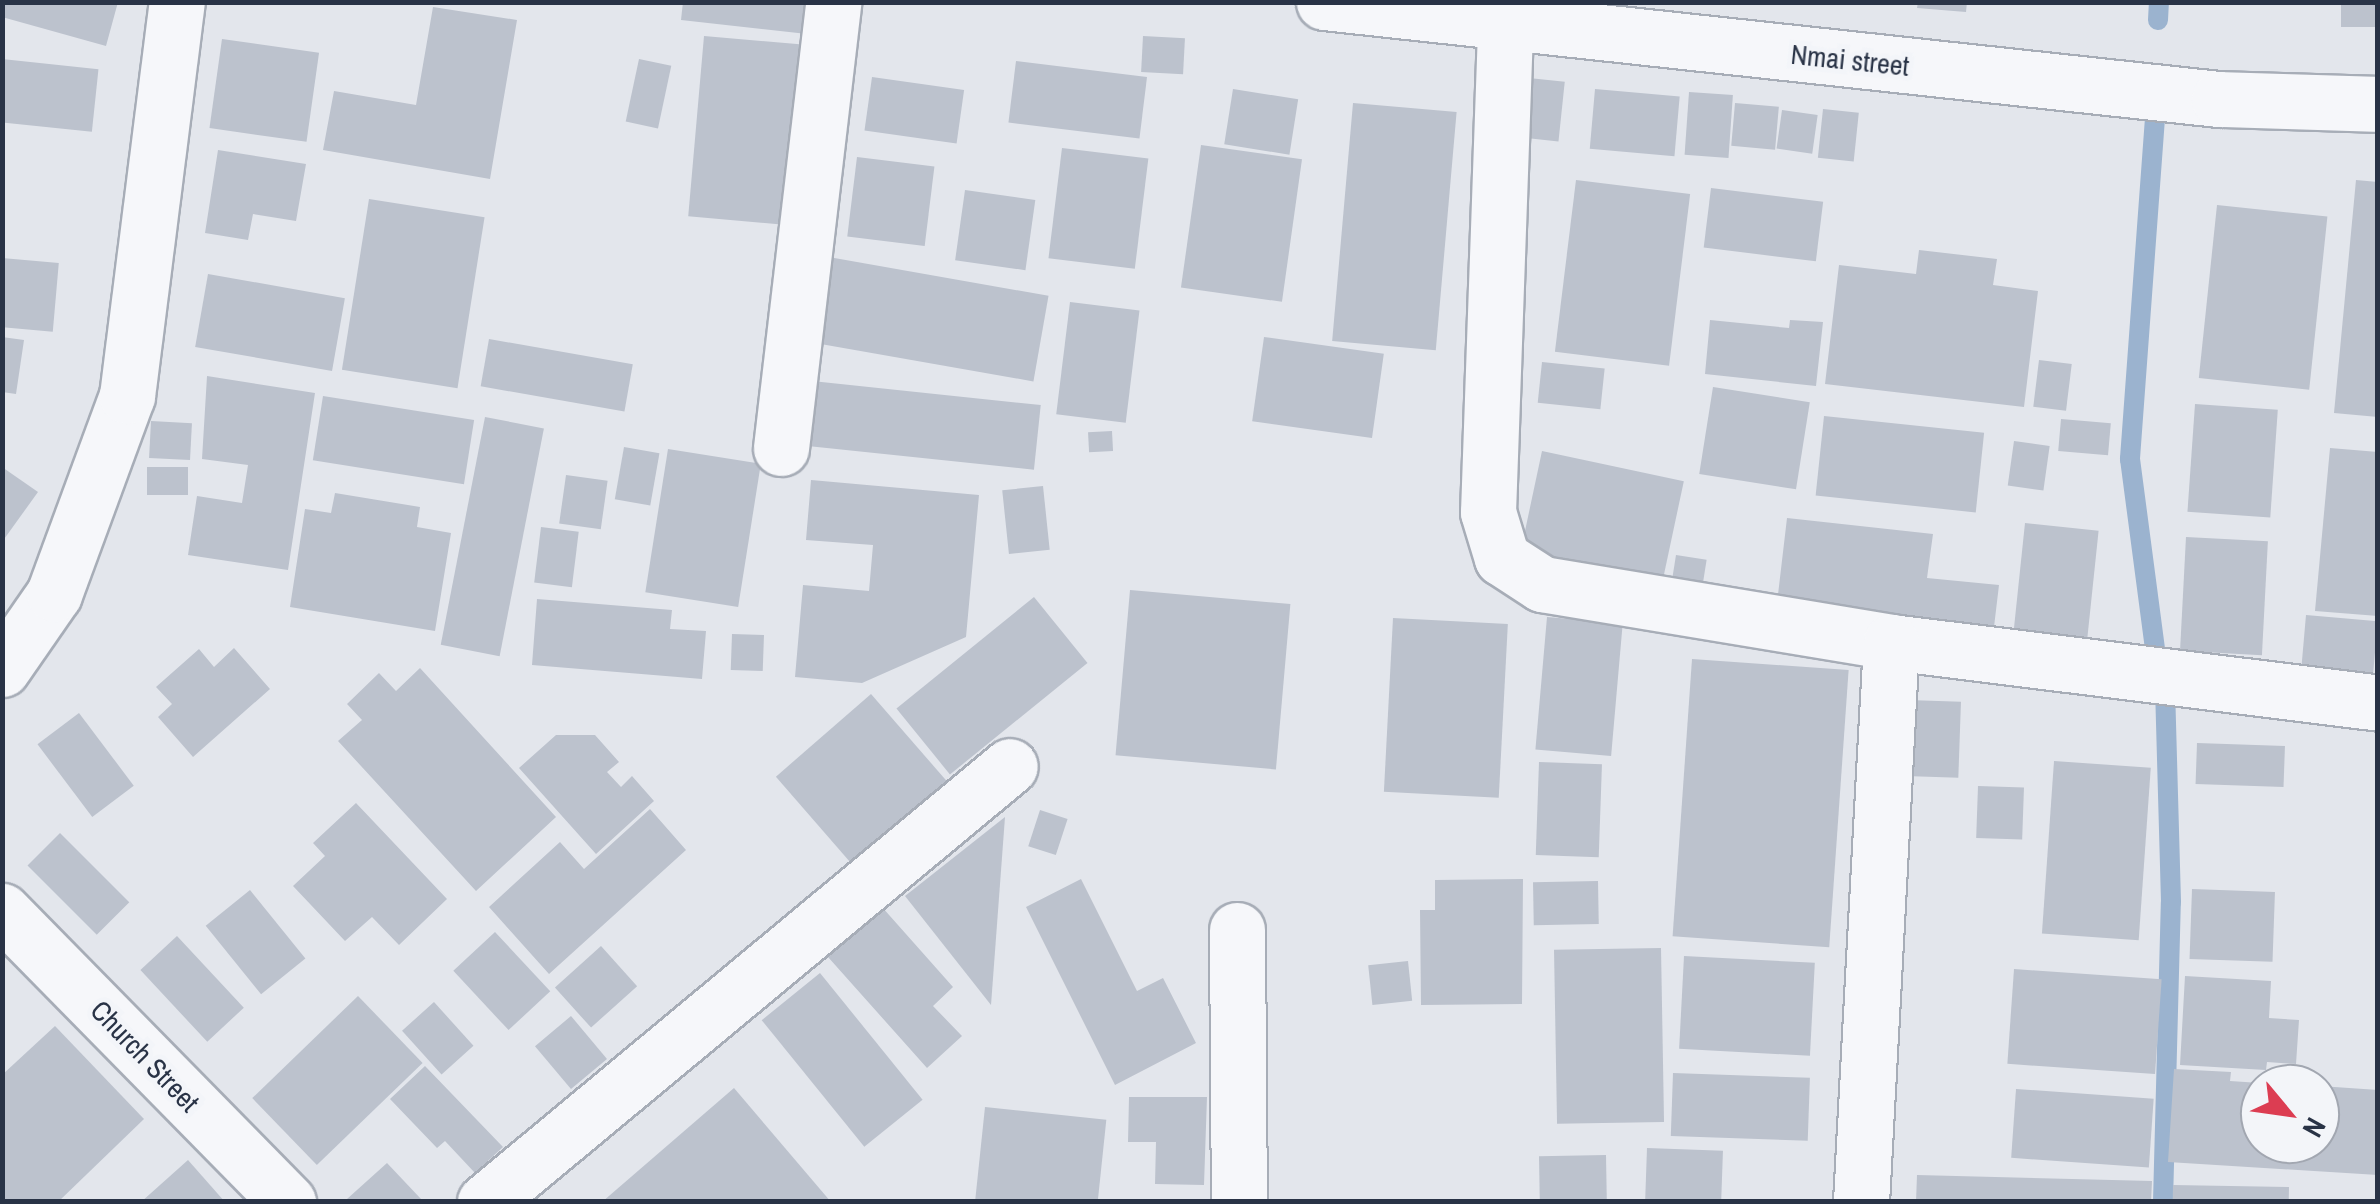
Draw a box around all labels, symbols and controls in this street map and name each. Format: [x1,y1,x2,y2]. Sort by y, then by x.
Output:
street label: Nmai street [1789,37,1911,83]
street label: Church Street [84,993,206,1119]
north arrow [2240,1064,2340,1164]
text: N [2294,1111,2335,1144]

